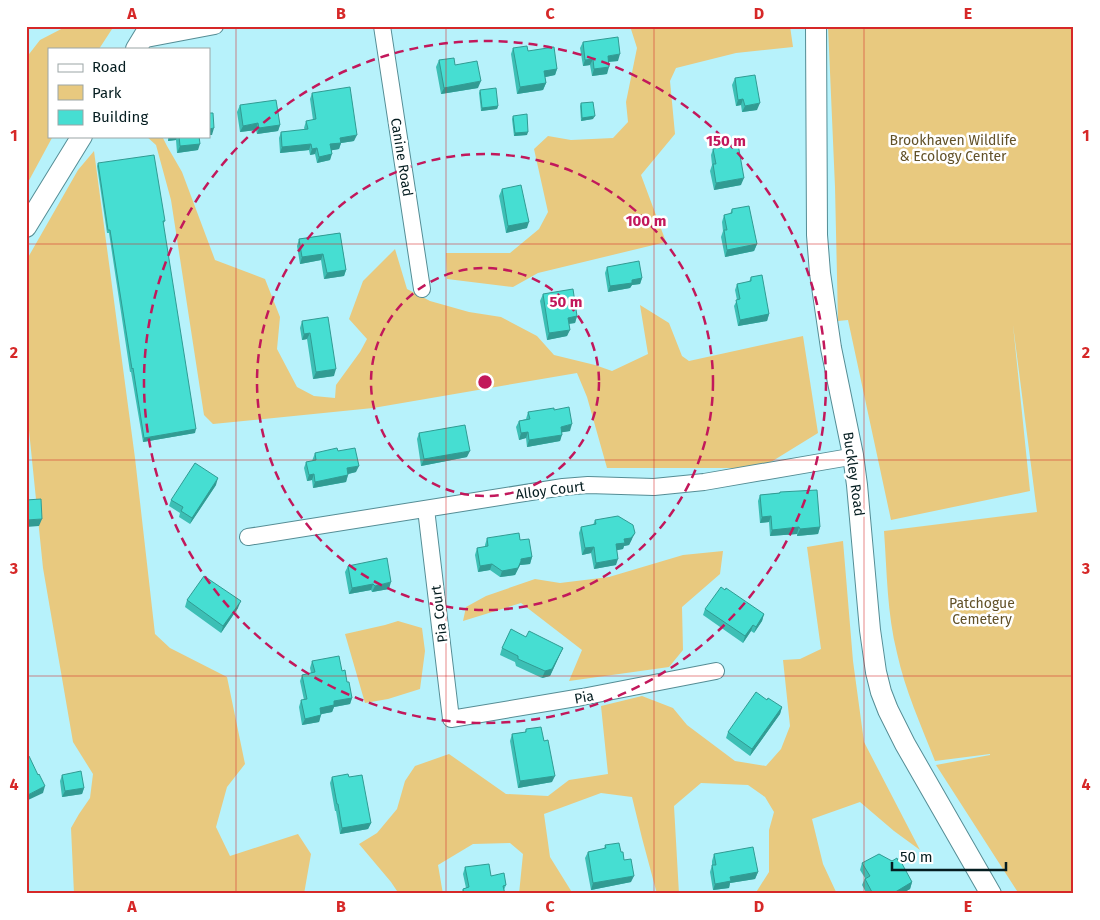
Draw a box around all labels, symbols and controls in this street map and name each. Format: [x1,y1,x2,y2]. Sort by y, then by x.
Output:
text: A [126,4,137,23]
text: B [336,4,346,23]
text: C [545,4,555,23]
text: D [754,4,764,23]
text: E [964,4,972,23]
legend [48,48,210,138]
text: Road [92,58,127,76]
text: Park [92,84,122,102]
text: Building [92,108,148,126]
street label: Canine Road [387,117,416,198]
text: 1 [10,126,18,145]
text: 1 [1082,126,1090,145]
text: 150 m [706,132,746,150]
park label: Brookhaven Wildlife & Ecology Center [889,132,1017,165]
text: 100 m [626,212,666,230]
text: 50 m [549,293,583,311]
text: 2 [10,343,18,362]
text: 2 [1082,343,1090,362]
centre of rings [476,373,494,391]
street label: Buckley Road [839,431,868,517]
street label: Alloy Court [515,478,586,503]
text: 3 [9,559,18,578]
text: 3 [1081,559,1090,578]
street label: Pia Court [427,583,451,644]
park label: Patchogue Cemetery [949,595,1015,628]
street label: Pia [573,687,595,708]
text: 4 [9,775,19,794]
text: 4 [1081,775,1091,794]
scale bar [892,840,1006,872]
text: 50 m [900,848,933,866]
text: A [126,897,137,916]
text: B [336,897,346,916]
text: C [545,897,555,916]
text: D [754,897,764,916]
text: E [964,897,972,916]

